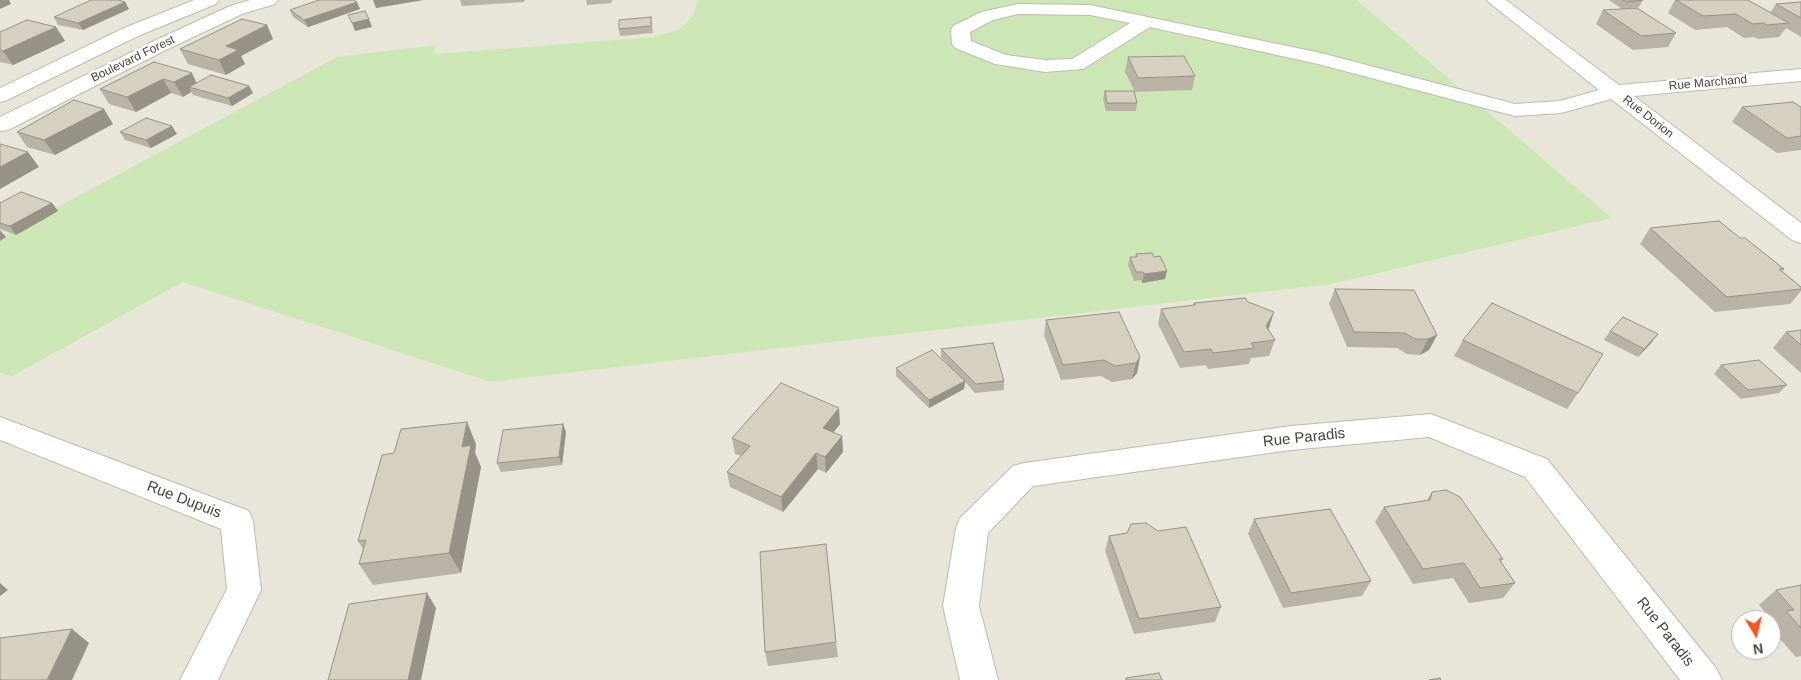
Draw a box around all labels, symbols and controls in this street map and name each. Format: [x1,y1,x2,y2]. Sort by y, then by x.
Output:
street label: Boulevard Forest [89,33,177,85]
street label: Rue Marchand [1668,72,1748,94]
street label: Rue Dorion [1620,93,1676,141]
street label: Rue Paradis [1262,425,1346,451]
street label: Rue Dupuis [144,478,224,522]
street label: Rue Paradis [1632,594,1698,670]
north arrow [1731,610,1781,660]
text: N [1752,640,1764,658]

